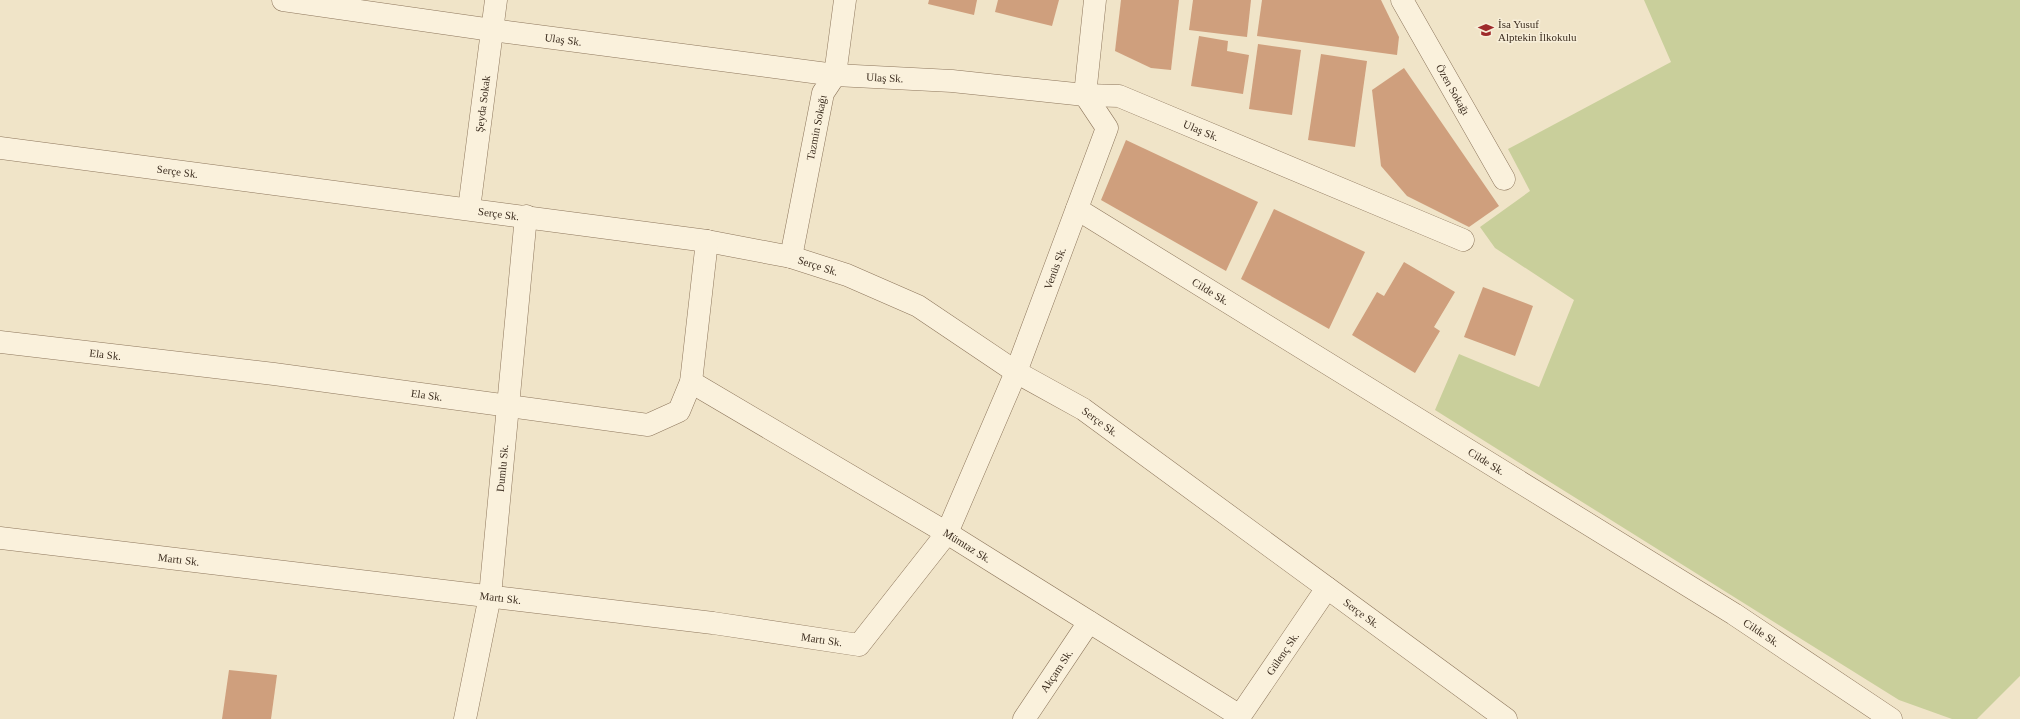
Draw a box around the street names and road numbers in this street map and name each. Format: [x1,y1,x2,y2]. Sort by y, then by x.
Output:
street label: Ulaş Sk. [544,31,583,48]
street label: Özen Sokağı [1434,62,1472,117]
street label: Ulaş Sk. [866,71,904,85]
street label: Şeyda Sokak [473,74,492,133]
street label: Tazmin Sokağı [804,94,829,161]
street label: Ulaş Sk. [1182,118,1221,143]
street label: Serçe Sk. [156,163,199,180]
street label: Serçe Sk. [477,205,520,222]
street label: Venüs Sk. [1041,245,1068,291]
street label: Serçe Sk. [796,254,840,278]
street label: Cilde Sk. [1190,276,1231,307]
street label: Ela Sk. [89,346,122,362]
street label: Ela Sk. [410,387,444,403]
street label: Serçe Sk. [1080,405,1121,439]
street label: Dumlu Sk. [494,444,510,492]
street label: Cilde Sk. [1466,446,1507,477]
street label: Mümtaz Sk. [941,526,993,565]
street label: Martı Sk. [157,551,200,568]
street label: Martı Sk. [479,589,522,606]
street label: Serçe Sk. [1341,596,1382,630]
street label: Cilde Sk. [1741,616,1782,649]
street label: Martı Sk. [800,630,843,648]
street label: Gülenç Sk. [1264,630,1301,677]
street label: Akçam Sk. [1038,647,1075,694]

